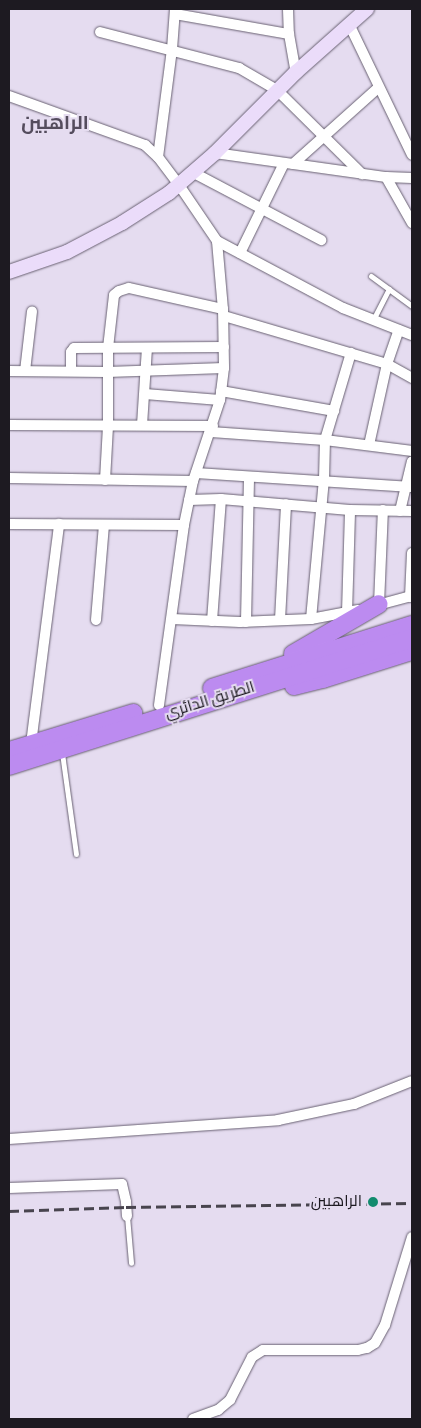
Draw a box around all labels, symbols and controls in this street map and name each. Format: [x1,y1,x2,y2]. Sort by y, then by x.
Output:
district label: الراهبين [21,113,89,135]
street label: الطريق الدائري [163,678,257,724]
place label: الراهبين [311,1192,362,1212]
marker: الراهبين [366,1195,380,1209]

